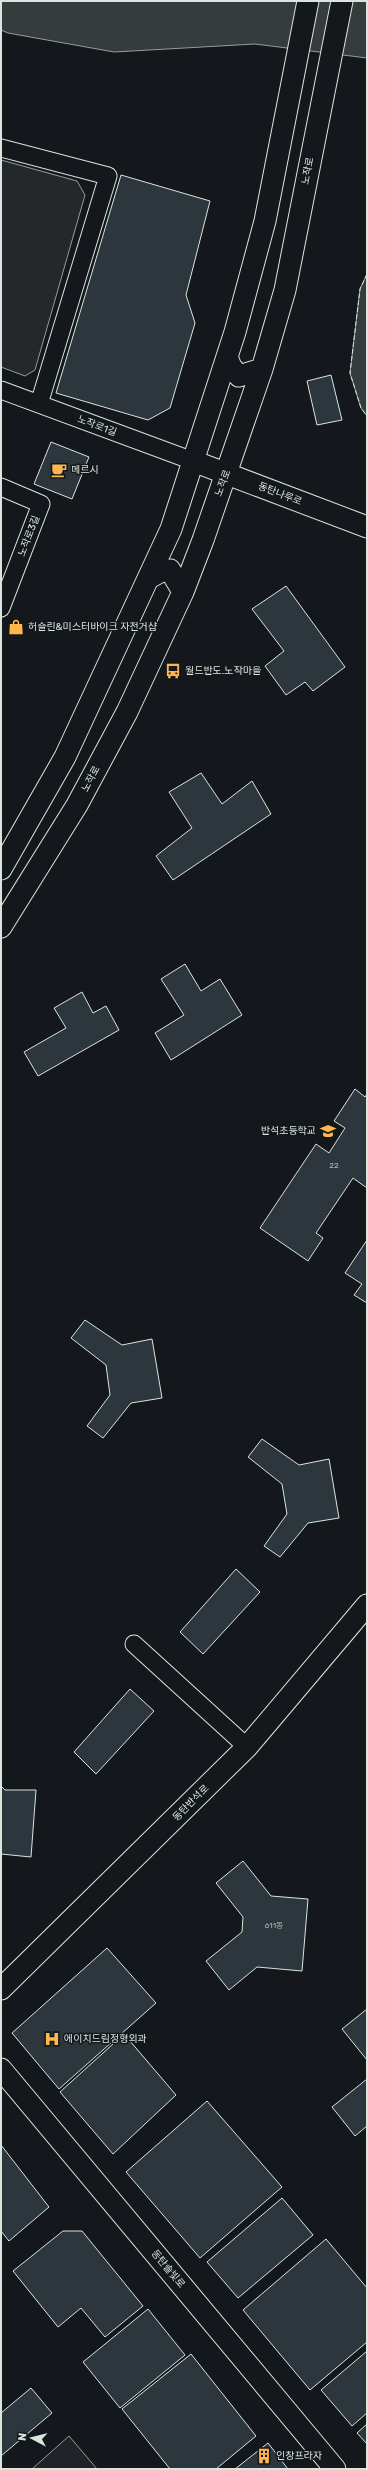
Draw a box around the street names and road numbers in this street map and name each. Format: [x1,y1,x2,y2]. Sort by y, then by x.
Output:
street label: 노작로 [299,156,317,186]
street label: 노작로1길 [76,413,118,439]
street label: 노작로 [213,468,233,498]
street label: 동탄나루로 [256,480,304,508]
street label: 노작로3길 [16,514,42,558]
street label: 노작로 [79,764,103,794]
street label: 동탄반석로 [170,1782,212,1824]
street label: 동탄솔빛로 [149,2248,187,2290]

